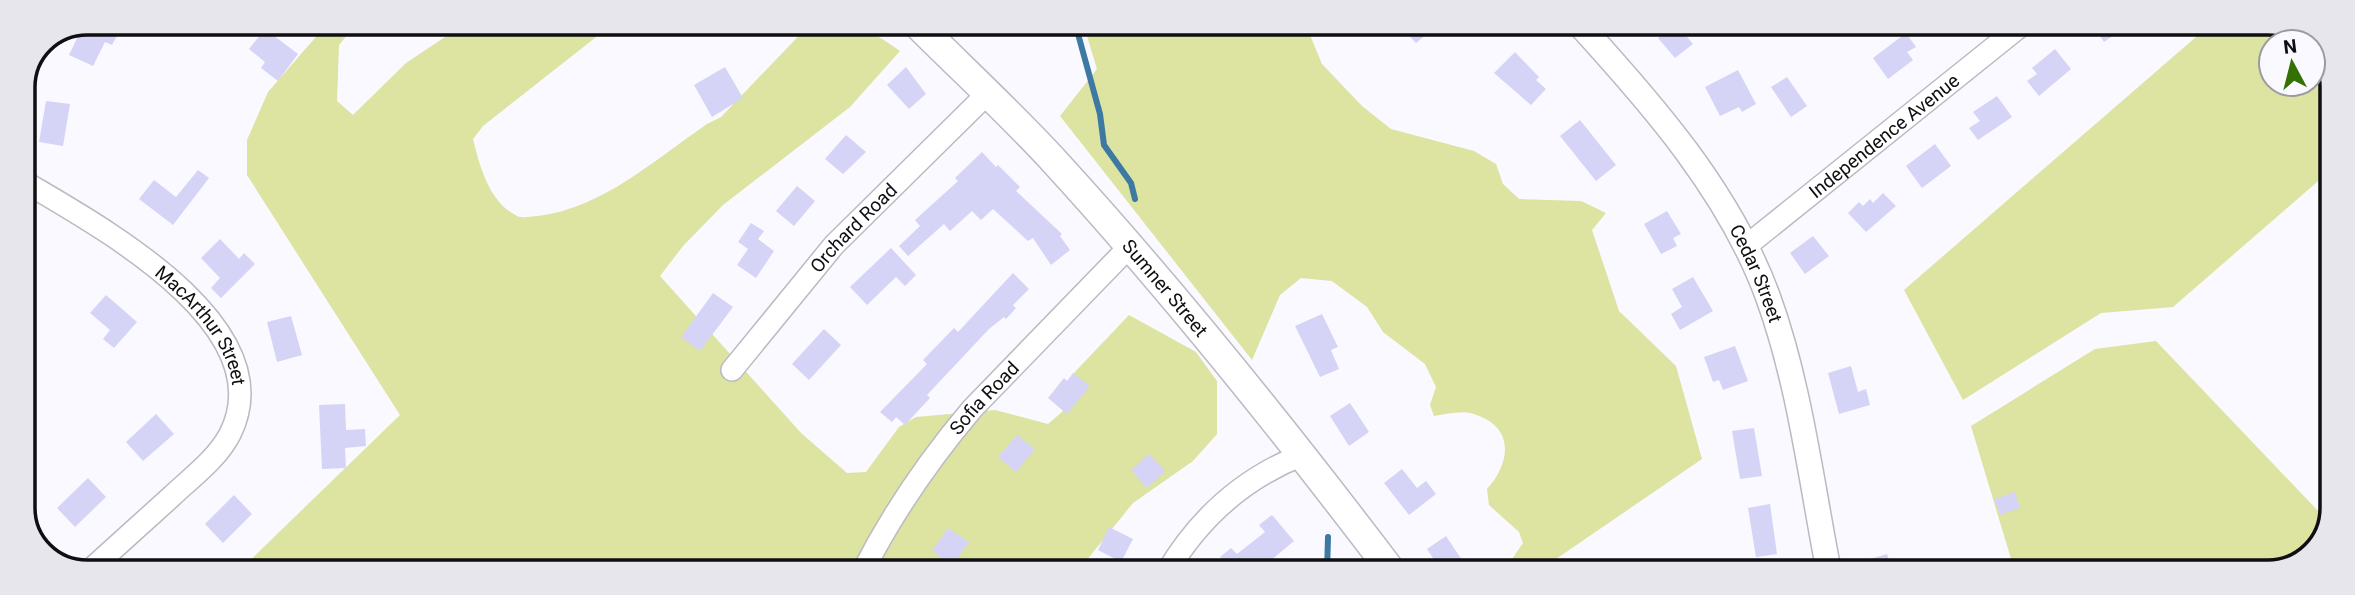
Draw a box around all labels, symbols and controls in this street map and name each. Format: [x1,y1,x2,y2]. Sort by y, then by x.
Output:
north arrow [2257,28,2327,98]
text: N [2282,34,2298,59]
street label: Independence Avenue [1804,68,1964,203]
street label: Orchard Road [805,178,901,277]
street label: Cedar Street [1725,220,1787,325]
street label: Sumner Street [1118,235,1213,341]
street label: MacArthur Street [151,260,251,387]
street label: Sofia Road [944,356,1023,439]

